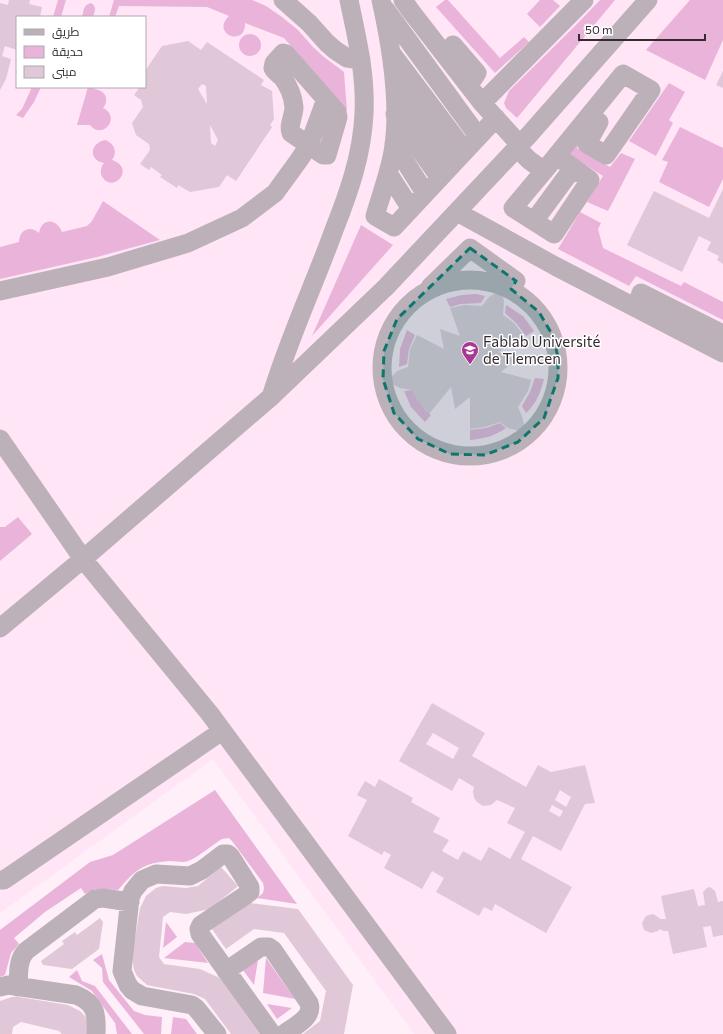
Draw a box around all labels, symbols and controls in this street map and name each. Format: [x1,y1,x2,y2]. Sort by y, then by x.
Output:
legend [16,16,146,88]
scale bar [579,16,705,42]
text: 50 m [585,22,613,36]
text: طريق [52,24,80,39]
text: حديقة [52,44,83,59]
text: مبنى [52,64,77,79]
place label: Fablab Université de Tlemcen [483,332,601,367]
school or university icon: Fablab Université de Tlemcen [460,340,480,365]

